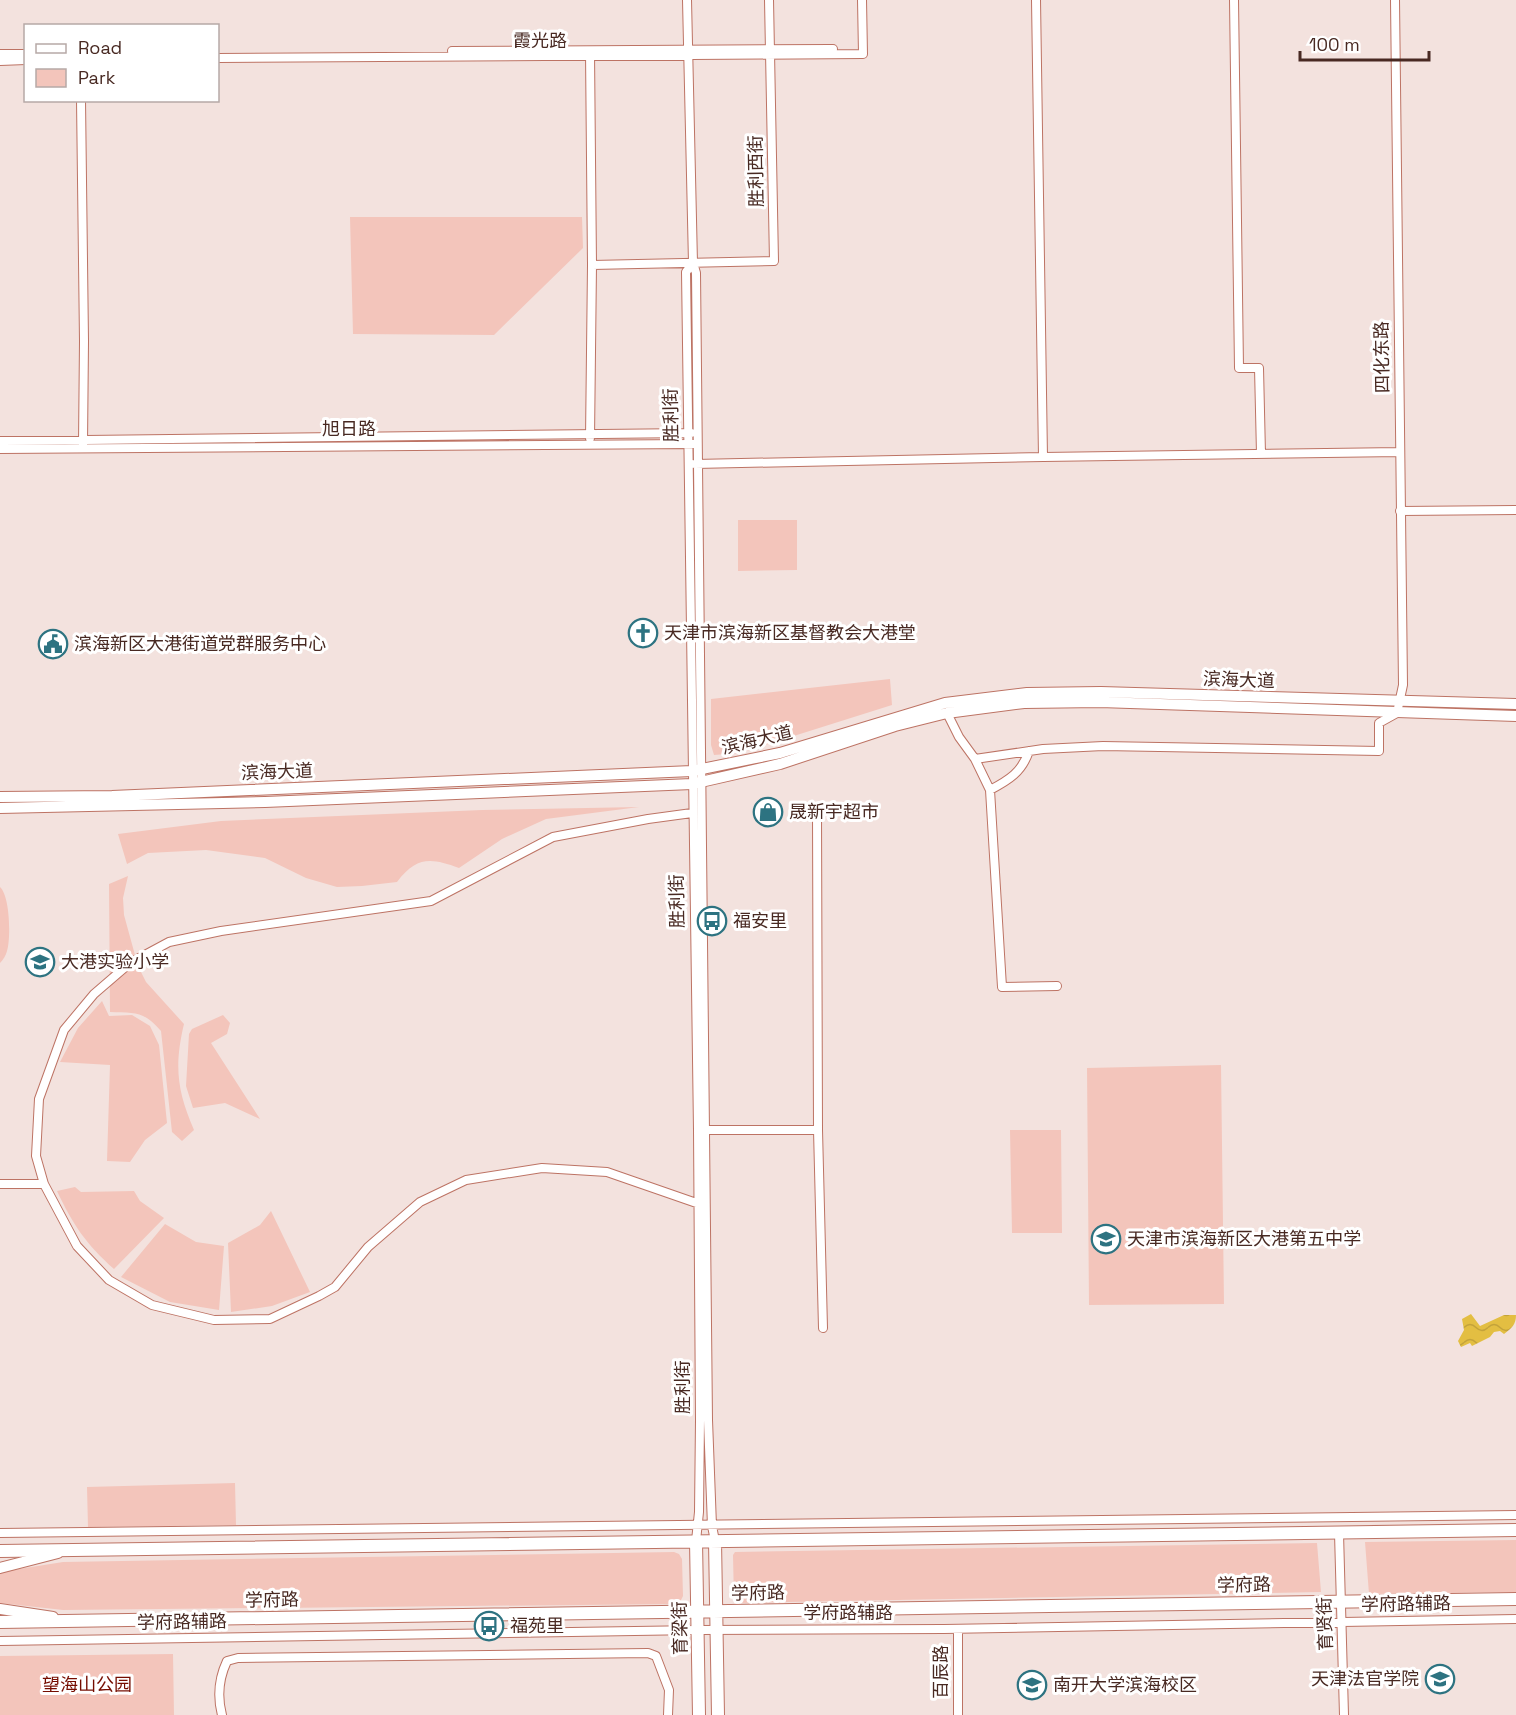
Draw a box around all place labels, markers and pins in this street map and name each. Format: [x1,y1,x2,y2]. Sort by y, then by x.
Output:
church icon: 天津市滨海新区基督教会大港堂 [627,617,659,649]
place label: 天津市滨海新区基督教会大港堂 [664,621,916,644]
public building icon: 滨海新区大港街道党群服务中心 [37,628,69,660]
place label: 滨海新区大港街道党群服务中心 [74,632,326,655]
shop icon: 晟新宇超市 [752,796,784,828]
place label: 晟新宇超市 [789,800,879,823]
bus stop icon: 福安里 [696,905,728,937]
place label: 福安里 [733,909,787,932]
school or university icon: 大港实验小学 [24,946,56,978]
place label: 大港实验小学 [61,950,169,973]
school or university icon: 天津市滨海新区大港第五中学 [1090,1223,1122,1255]
place label: 天津市滨海新区大港第五中学 [1127,1227,1361,1250]
bus stop icon: 福苑里 [473,1610,505,1642]
place label: 福苑里 [510,1614,564,1637]
school or university icon: 天津法官学院 [1424,1663,1456,1695]
place label: 天津法官学院 [1311,1667,1419,1690]
school or university icon: 南开大学滨海校区 [1016,1669,1048,1701]
place label: 南开大学滨海校区 [1053,1673,1197,1696]

